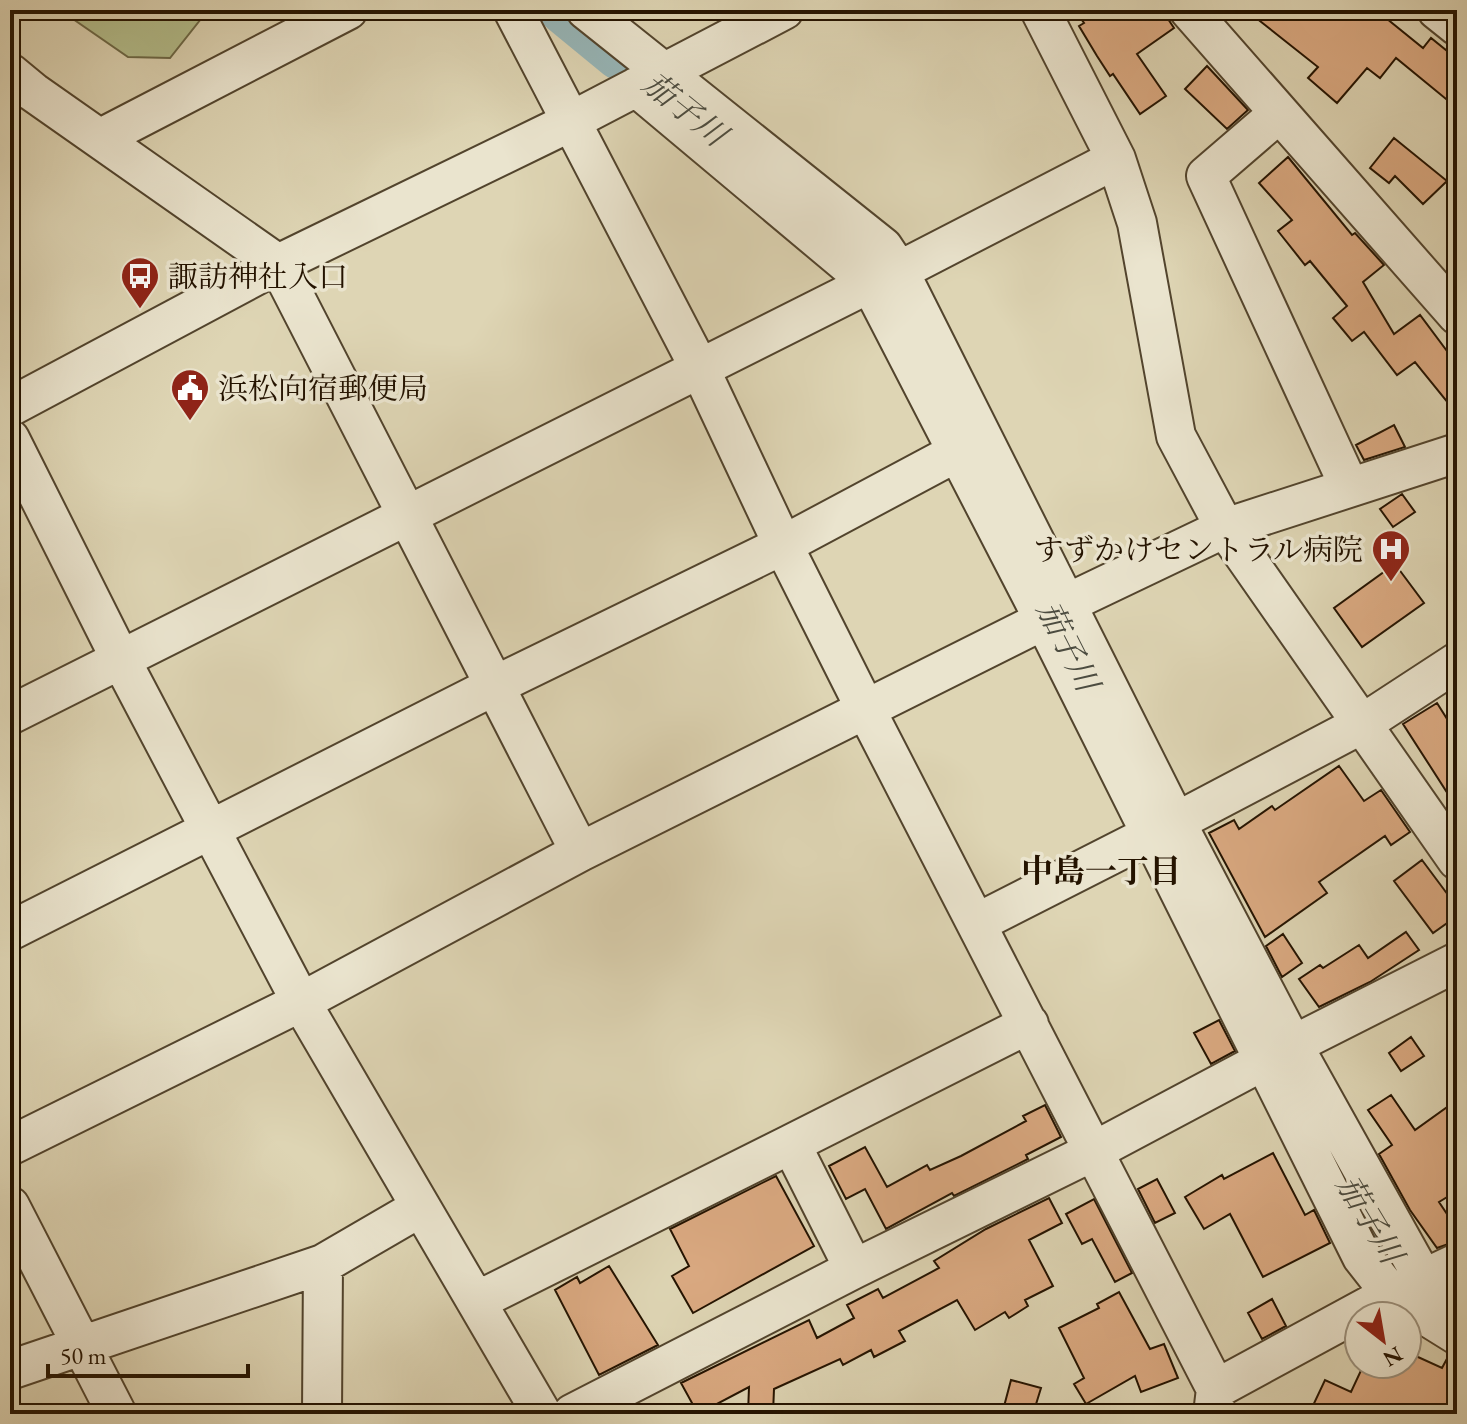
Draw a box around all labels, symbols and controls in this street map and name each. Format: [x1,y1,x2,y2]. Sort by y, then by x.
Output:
water label: 茄子川 [634,62,738,157]
bus stop icon: 諏訪神社入口 [119,255,161,310]
place label: 諏訪神社入口 [168,257,348,296]
public building icon: 浜松向宿郵便局 [169,367,211,422]
place label: 浜松向宿郵便局 [218,369,428,408]
hospital icon: すずかけセントラル病院 [1370,528,1412,583]
place label: すずかけセントラル病院 [1034,530,1363,569]
water label: 茄子川 [1027,594,1110,701]
district label: 中島一丁目 [1021,850,1181,892]
water label: 茄子川 [1327,1167,1414,1274]
north arrow [1343,1300,1423,1380]
scale bar [48,1328,248,1378]
text: 50 m [60,1340,107,1371]
text: N [1378,1340,1408,1374]

